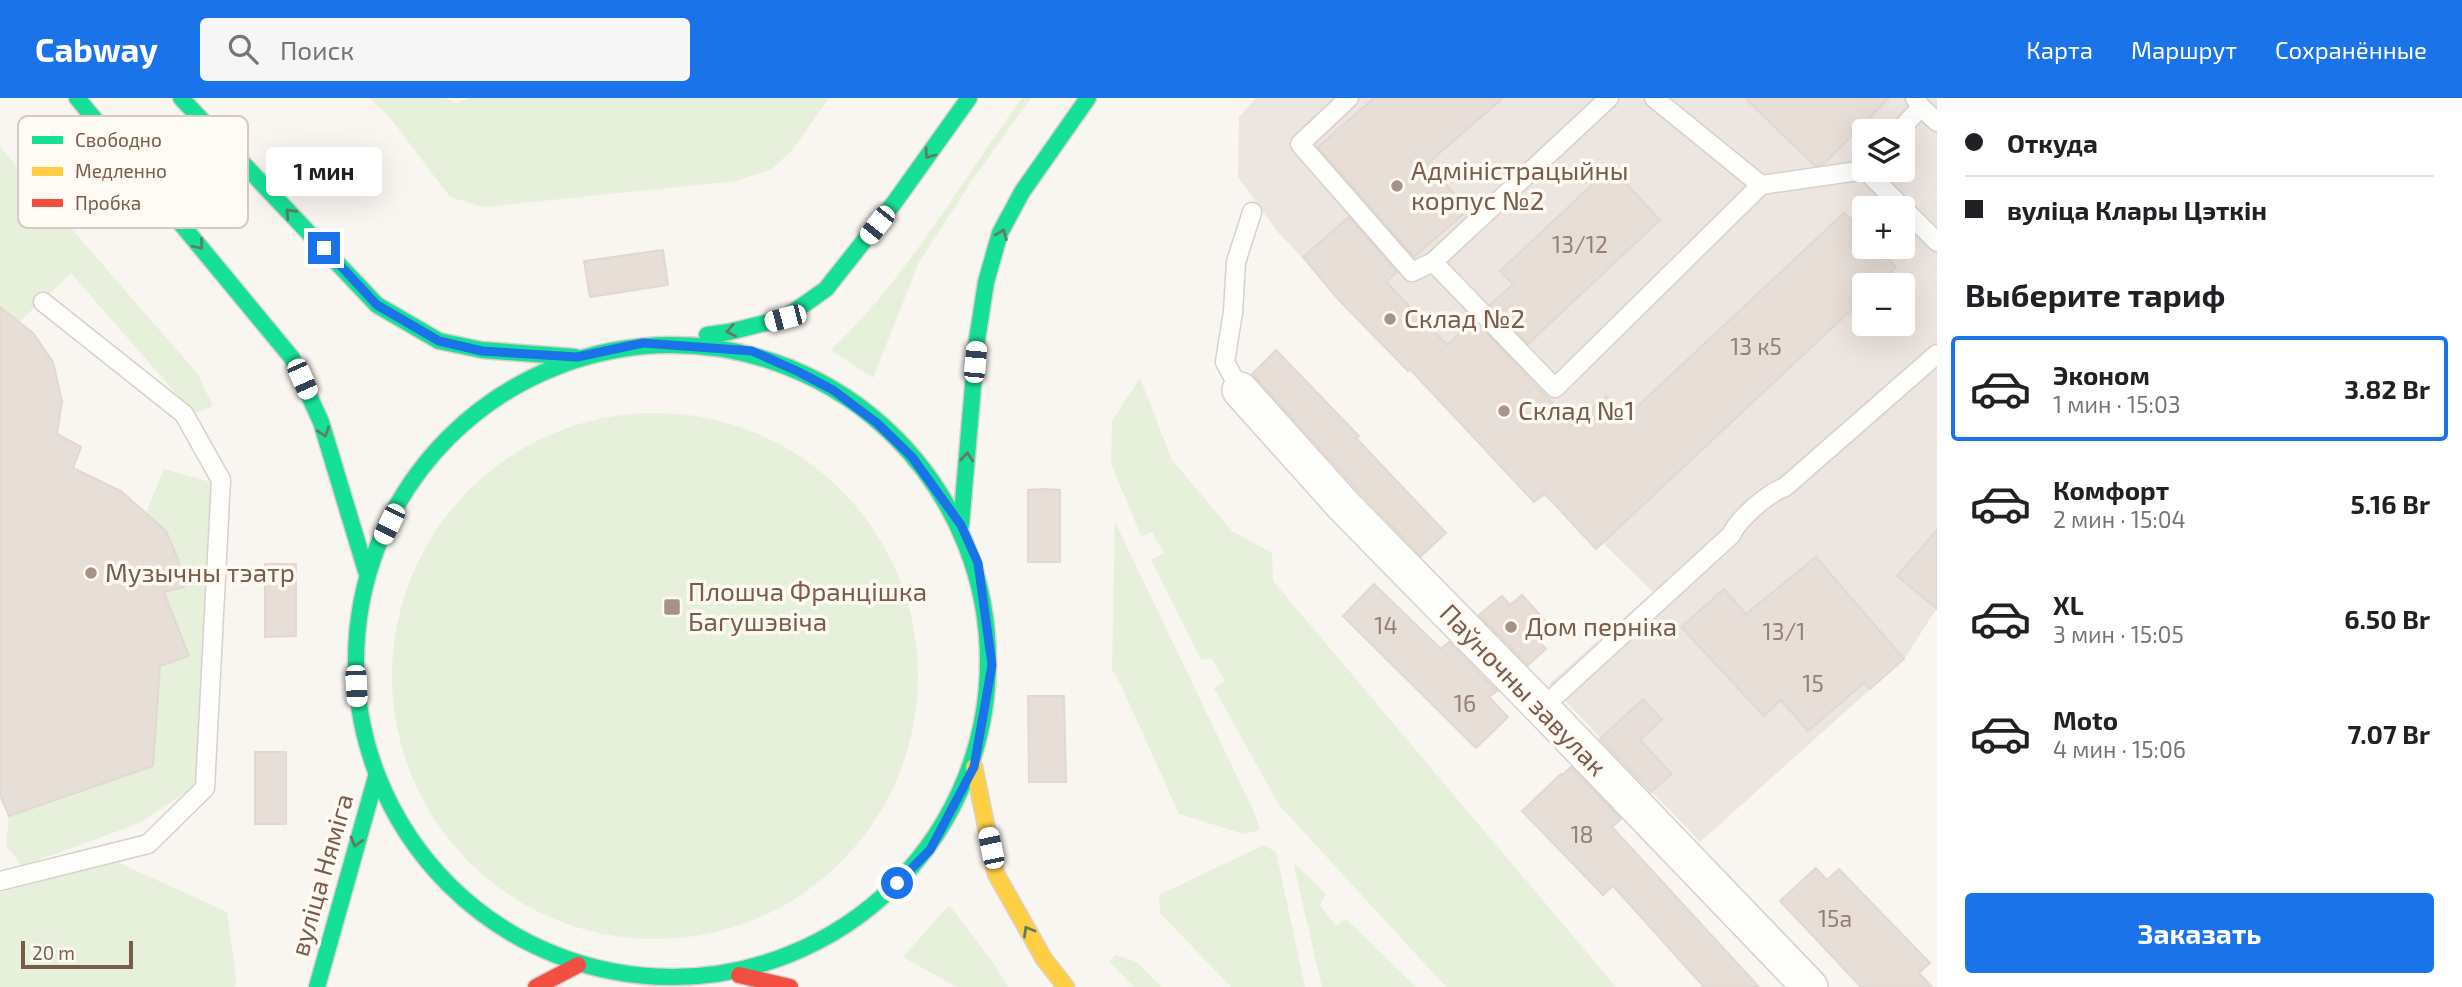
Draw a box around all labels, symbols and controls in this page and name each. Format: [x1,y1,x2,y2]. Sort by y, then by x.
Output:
search box [200,18,690,81]
text: Cabway [35,29,158,69]
icon: search [224,30,262,68]
text: Поиск [280,34,354,65]
text: Карта [2026,35,2093,64]
text: Маршрут [2131,35,2237,64]
text: Сохранённые [2275,35,2427,64]
legend [18,116,248,228]
map controls [1852,119,1915,336]
button: layers [1852,119,1915,182]
text: Откуда [2007,127,2098,158]
text: Свободно [75,128,162,151]
callout: 1 мин [266,146,382,195]
one-way arrow [925,146,938,158]
place label: Адміністрацыйны корпус №2 [1411,154,1628,216]
text: 1 мин [294,157,354,185]
text: Медленно [75,159,167,182]
marker: Адміністрацыйны корпус №2 [1389,178,1405,194]
text: Пробка [75,191,141,214]
text: вуліца Клары Цэткін [2007,194,2267,225]
button: + [1852,196,1915,259]
car [856,202,899,248]
one-way arrow [285,208,298,221]
one-way arrow [993,228,1007,240]
house number: 13/12 [1552,230,1608,258]
route end [308,232,340,264]
one-way arrow [191,236,203,249]
button: − [1852,273,1915,336]
text: Выберите тариф [1965,275,2225,313]
car [762,302,809,334]
place label: Склад №2 [1404,302,1525,333]
marker: Склад №2 [1382,311,1398,327]
one-way arrow [725,323,737,338]
house number: 13 к5 [1730,332,1782,360]
car [963,340,988,384]
car [284,356,321,402]
icon: car [1969,357,2032,420]
text: Эконом [2053,359,2150,390]
text: 3.82 Br [2344,373,2430,404]
text: 1 мин · 15:03 [2053,390,2181,418]
place label: Склад №1 [1518,394,1635,425]
marker: Склад №1 [1496,403,1512,419]
one-way arrow [316,426,330,438]
one-way arrow [959,452,974,463]
icon: car [1969,472,2032,535]
text: Комфорт [2053,474,2169,505]
text: 5.16 Br [2351,488,2430,519]
car [371,501,408,547]
text: 2 мин · 15:04 [2053,505,2186,533]
place label: Музычны тэатр [105,556,295,588]
marker: Музычны тэатр [83,565,99,581]
place label: Плошча Францішка Багушэвіча [688,575,927,637]
icon: car [1969,587,2032,650]
text: XL [2053,589,2084,620]
marker: Плошча Францішка Багушэвіча [662,597,682,617]
street label: Паўночны завулак [1434,597,1614,782]
text: 6.50 Br [2344,603,2430,634]
place label: Дом перніка [1525,610,1677,641]
house number: 14 [1374,611,1398,639]
house number: 13/1 [1763,617,1806,645]
marker: Дом перніка [1503,619,1519,635]
text: 3 мин · 15:05 [2053,620,2184,648]
car [345,664,368,708]
house number: 15 [1802,669,1824,697]
house number: 16 [1454,689,1476,717]
icon: car [1969,702,2032,765]
text: Moto [2053,704,2118,735]
text: 7.07 Br [2348,718,2430,749]
text: 4 мин · 15:06 [2053,735,2186,763]
street label: вуліца Няміга [283,790,360,960]
house number: 18 [1570,820,1594,848]
car [977,825,1006,871]
one-way arrow [350,836,365,848]
route start [881,867,913,899]
button: Заказать [1965,893,2434,973]
house number: 15а [1818,904,1852,932]
one-way arrow [1023,925,1036,938]
scale bar [21,938,133,970]
text: 20 m [32,941,75,964]

